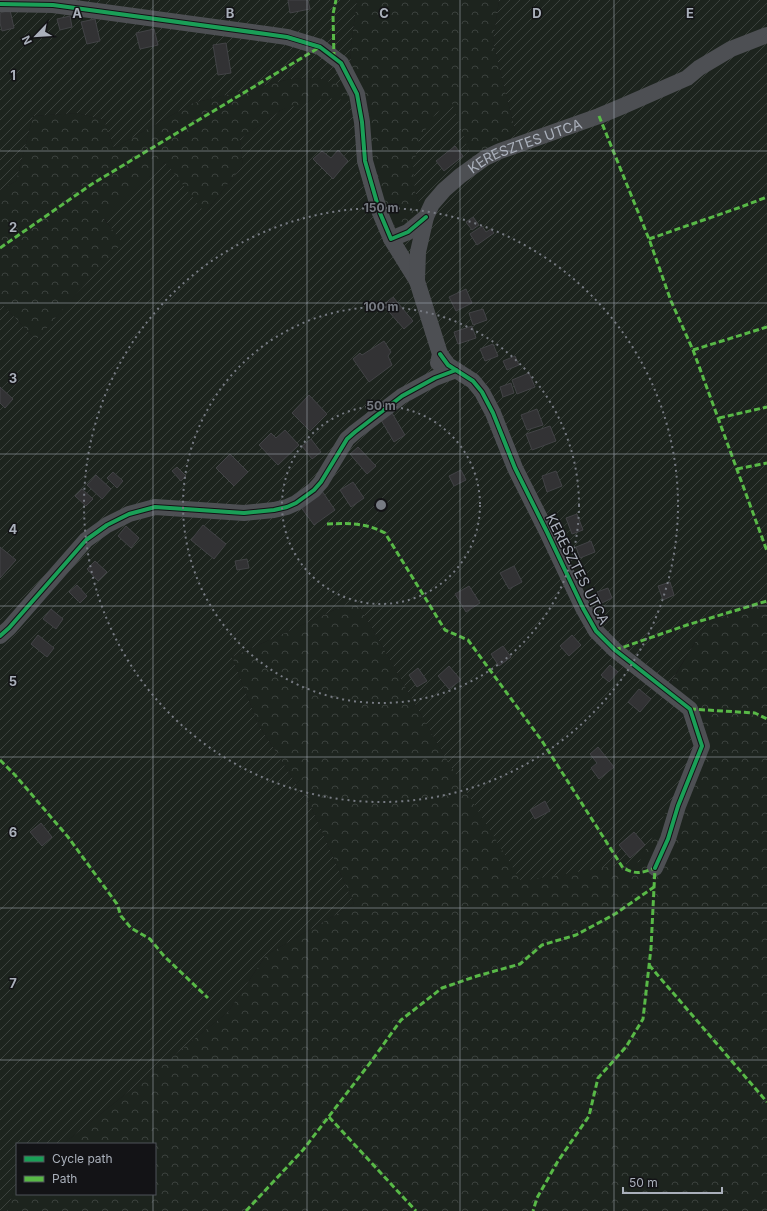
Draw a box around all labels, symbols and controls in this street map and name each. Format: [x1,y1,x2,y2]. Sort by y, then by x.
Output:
text: A [72,5,82,21]
text: B [226,5,235,21]
text: C [379,5,389,21]
text: D [532,5,542,21]
text: E [686,5,694,21]
north arrow [16,16,56,56]
text: N [19,33,35,47]
text: 1 [10,67,16,83]
street label: KERESZTES UTCA [464,114,584,176]
text: 150 m [364,200,398,215]
text: 2 [9,219,17,235]
text: 100 m [363,299,399,314]
text: 3 [9,370,17,386]
text: 50 m [366,398,396,413]
centre of rings [374,498,388,512]
street label: KERESZTES UTCA [543,511,613,628]
text: 4 [9,521,18,537]
text: 5 [9,673,17,689]
text: 6 [9,824,17,840]
text: 7 [9,975,17,991]
legend [16,1143,156,1195]
text: Cycle path [52,1151,113,1166]
scale bar [623,1169,722,1195]
text: Path [52,1171,77,1186]
text: 50 m [629,1175,658,1190]

